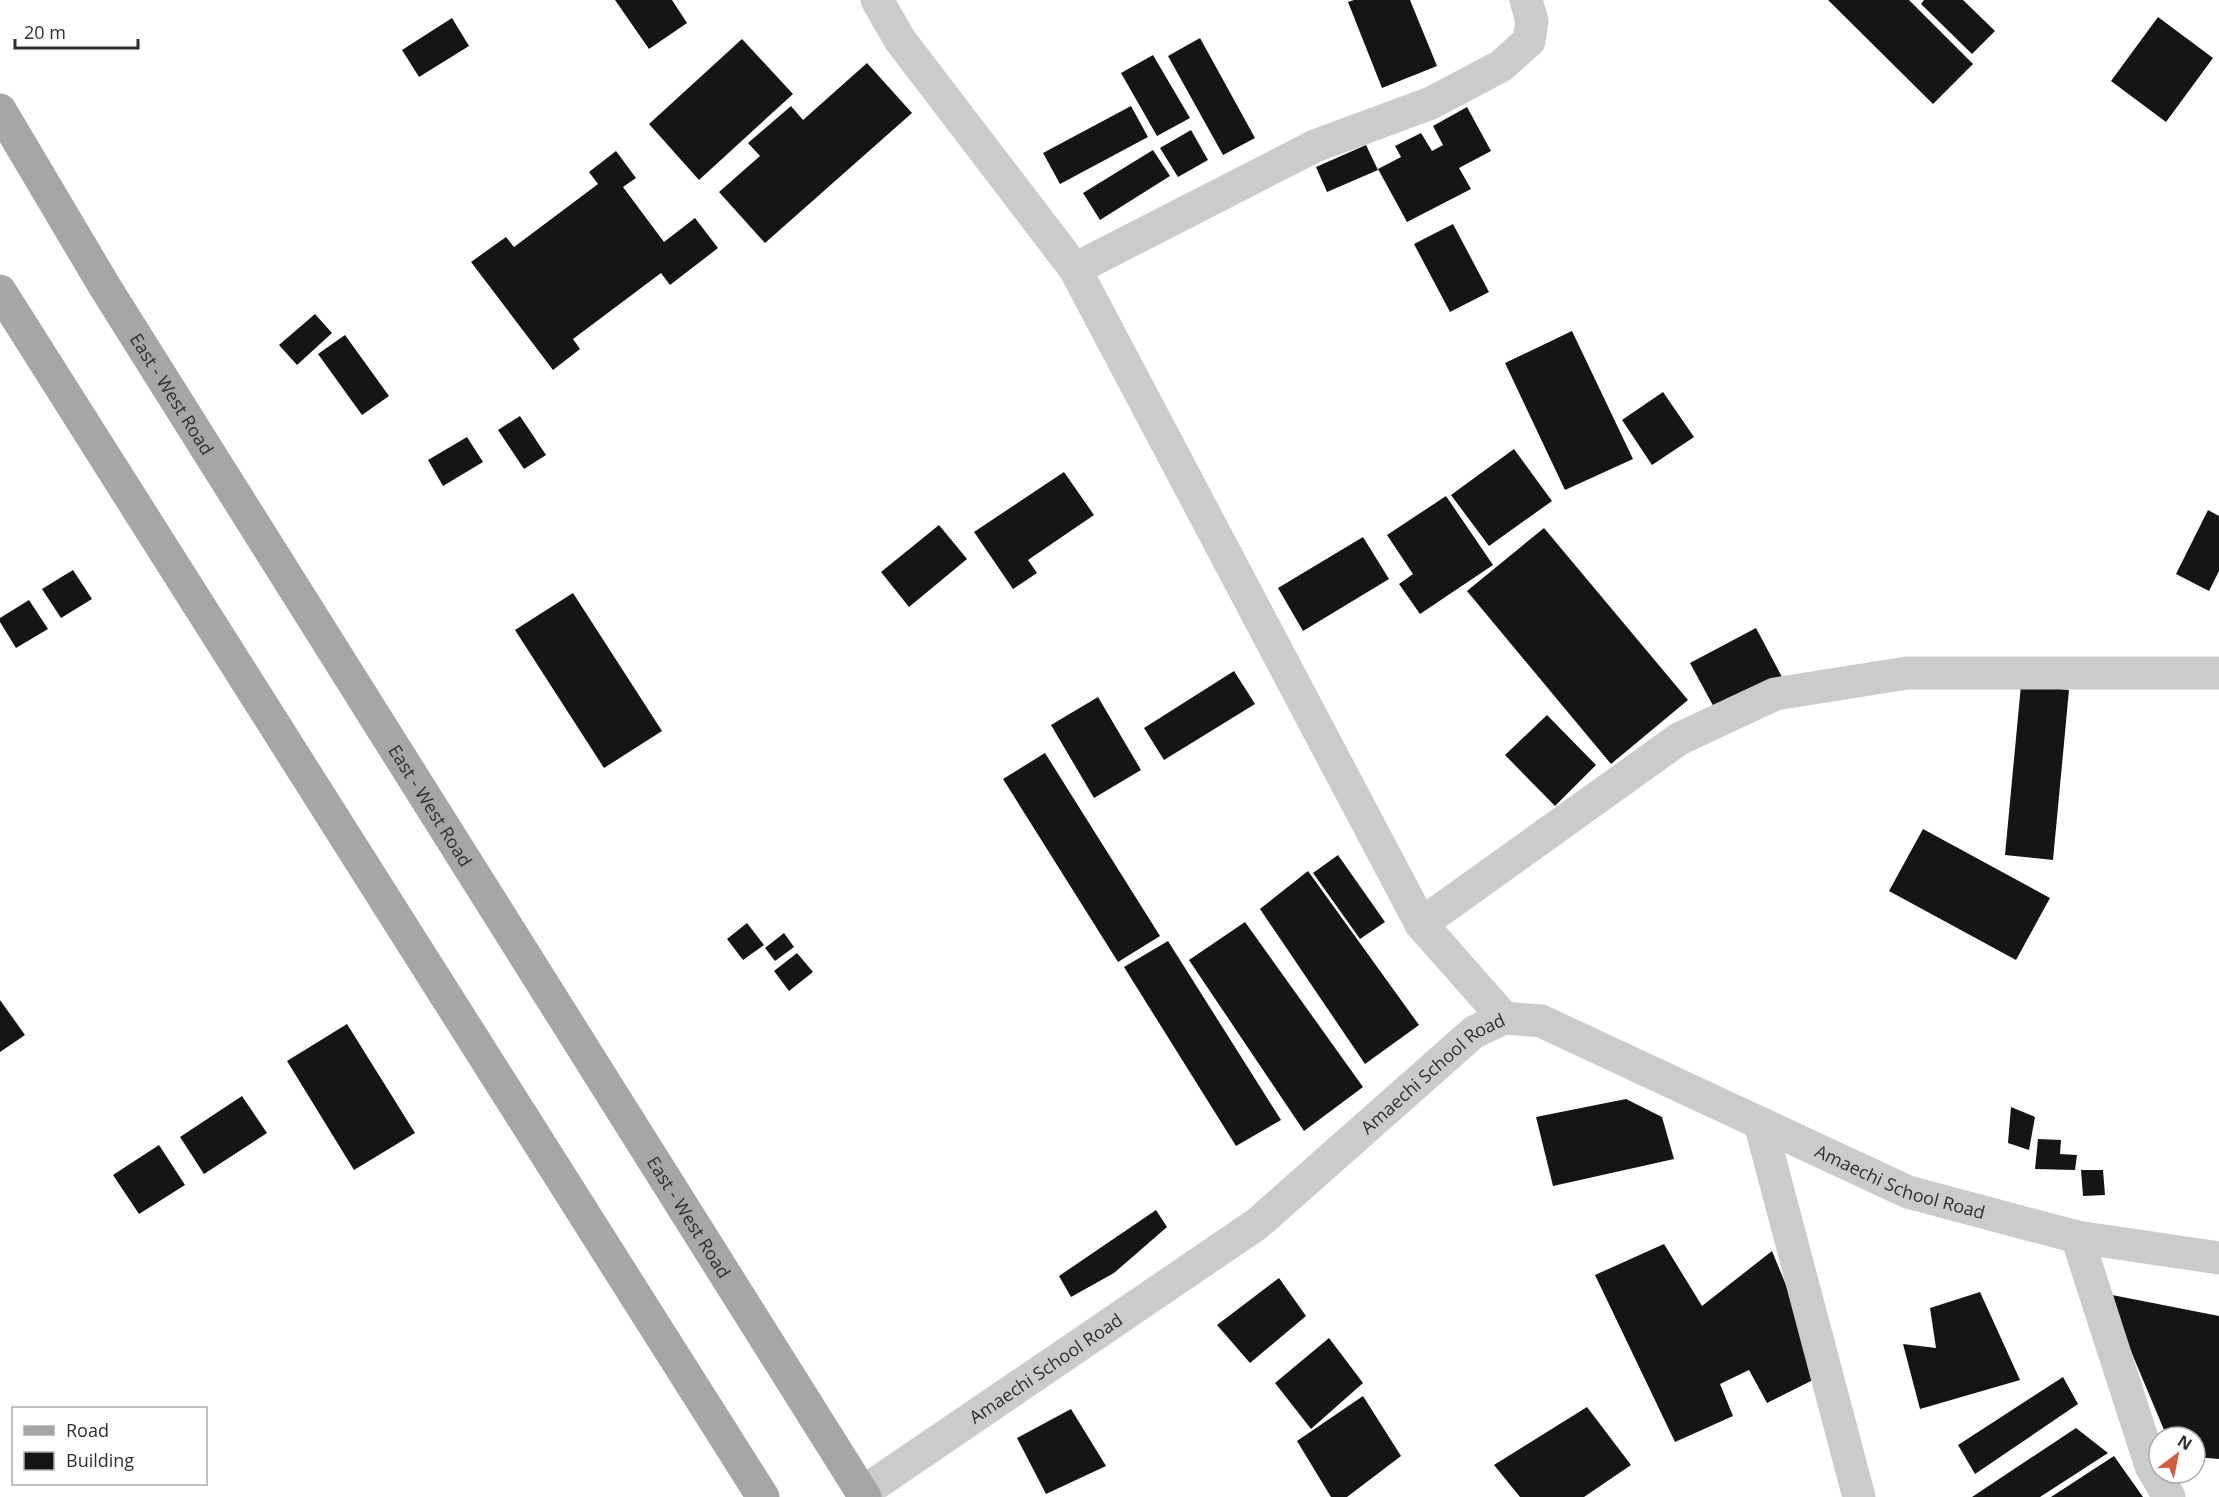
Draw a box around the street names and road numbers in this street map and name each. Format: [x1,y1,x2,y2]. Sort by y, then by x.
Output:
street label: East - West Road [125,328,219,459]
street label: East - West Road [383,740,478,871]
street label: Amaechi School Road [1355,1007,1509,1139]
street label: Amaechi School Road [1811,1138,1988,1224]
street label: East - West Road [642,1151,736,1282]
street label: Amaechi School Road [964,1307,1127,1429]

